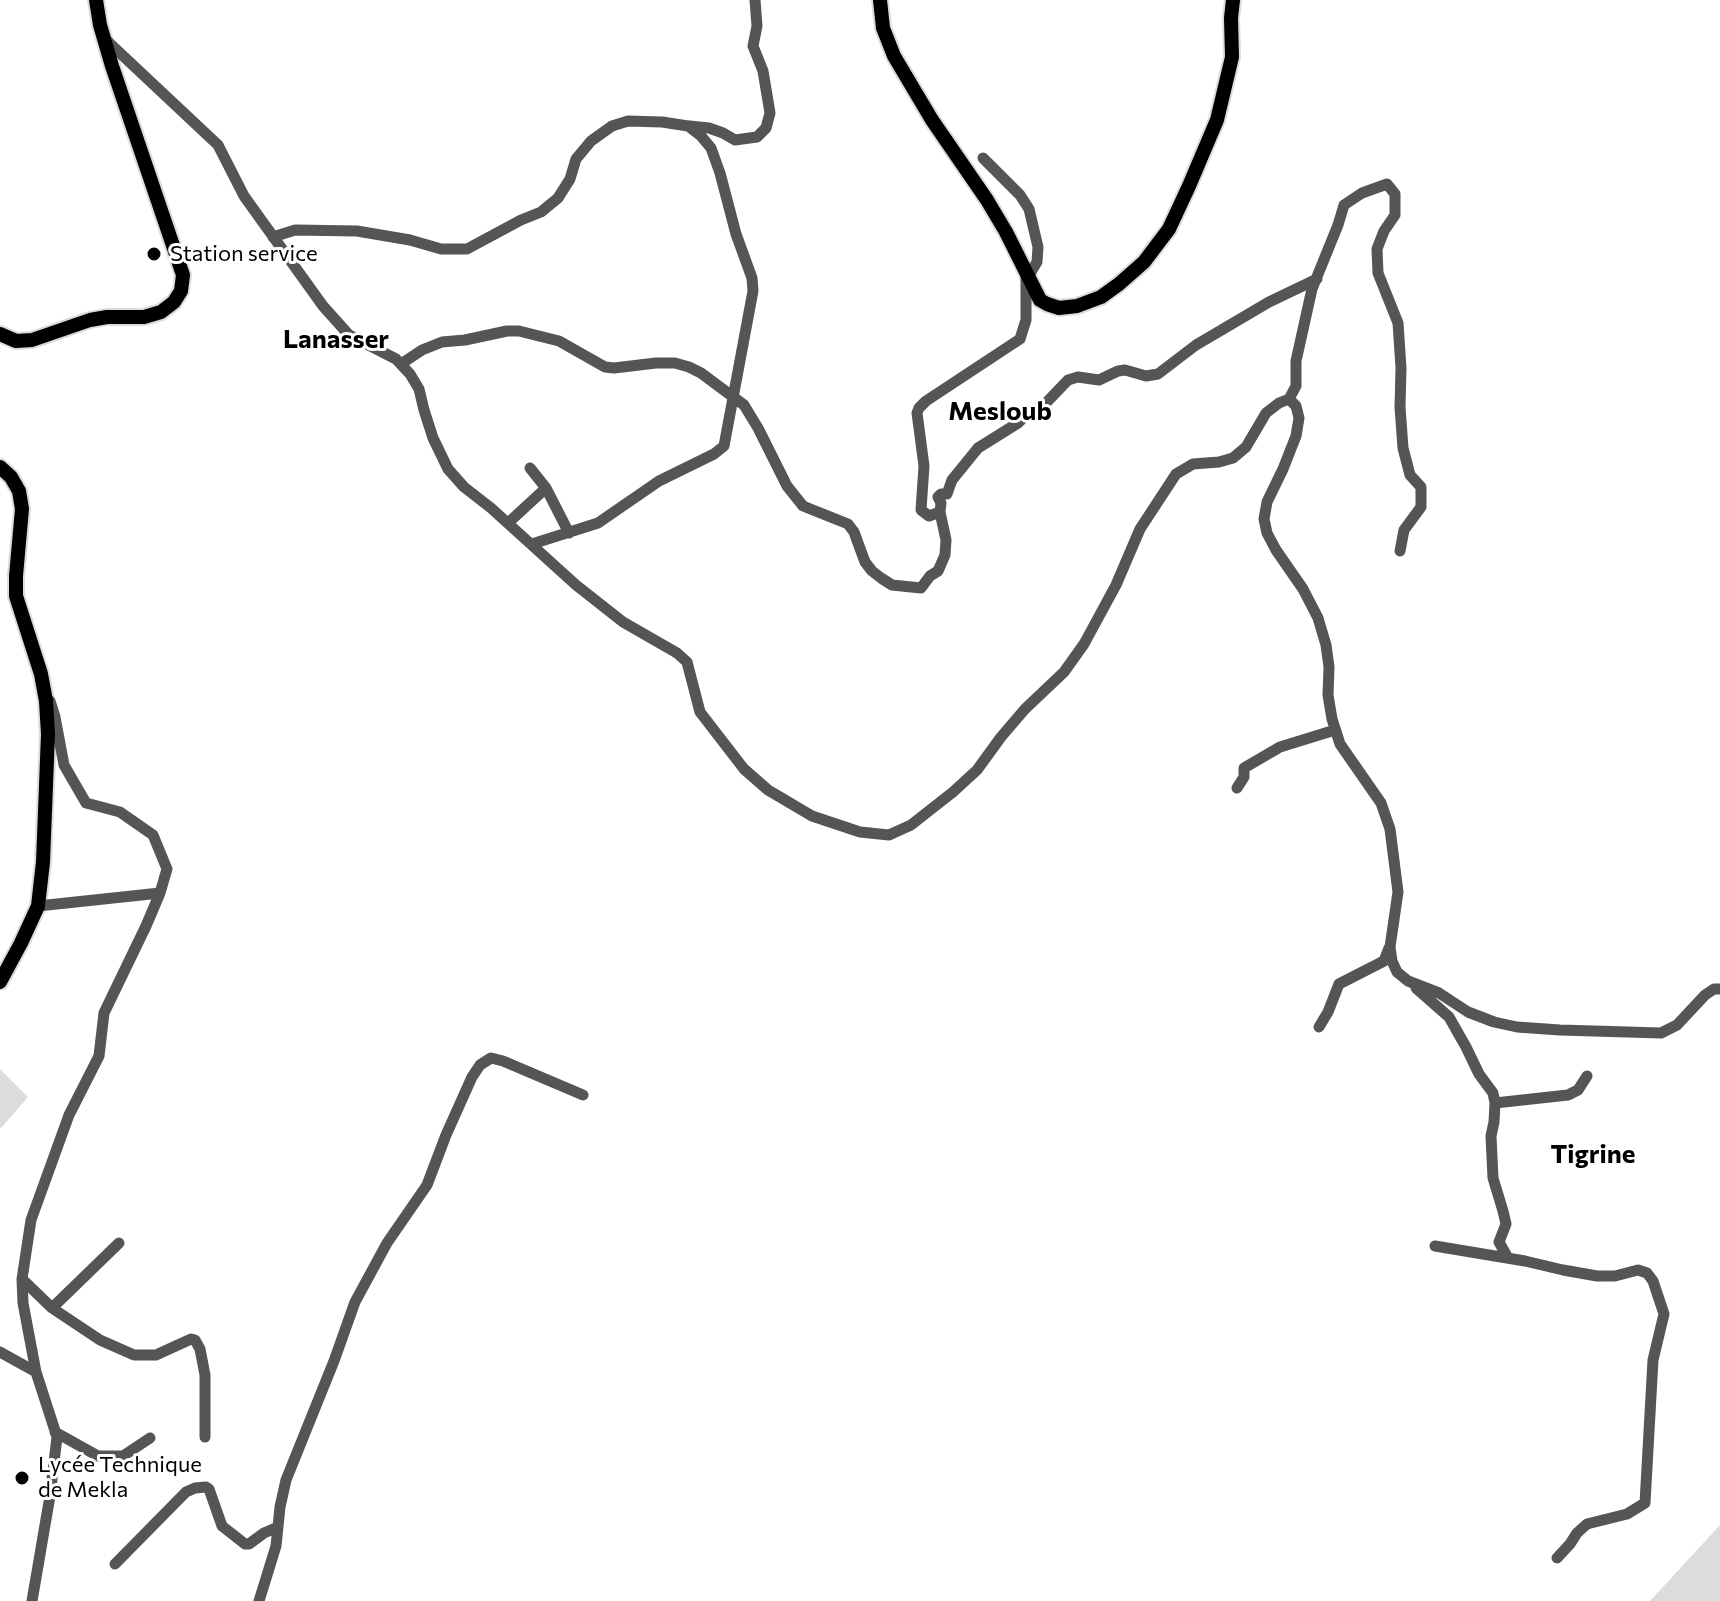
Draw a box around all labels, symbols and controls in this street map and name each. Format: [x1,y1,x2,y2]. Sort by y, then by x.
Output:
place label: Station service [170,241,318,267]
marker: Station service [145,245,163,263]
district label: Lanasser [283,323,389,355]
district label: Mesloub [948,395,1052,427]
district label: Tigrine [1550,1138,1636,1170]
place label: Lycée Technique de Mekla [38,1452,202,1504]
marker: Lycée Technique de Mekla [13,1469,31,1487]

